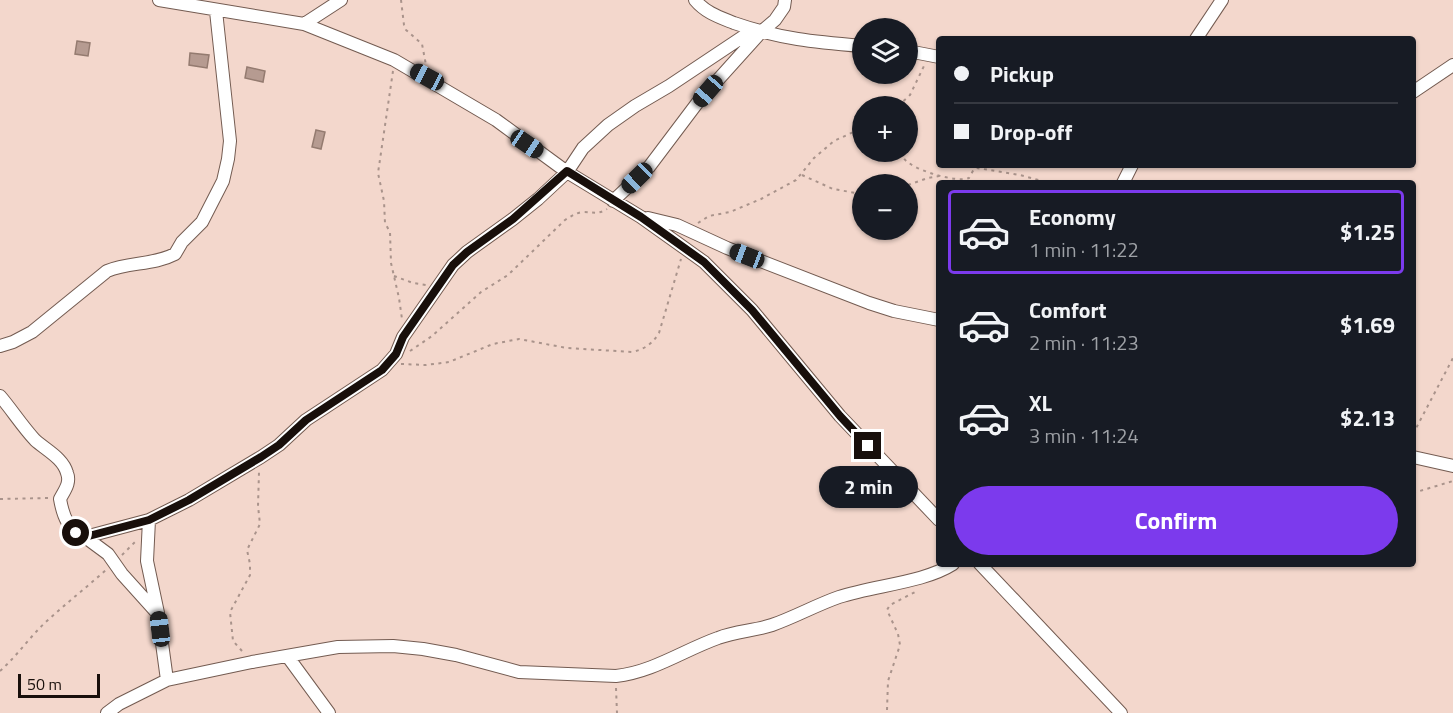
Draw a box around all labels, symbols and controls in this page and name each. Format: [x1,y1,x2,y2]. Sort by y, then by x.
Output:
map controls [852,18,918,240]
button: layers [852,18,918,84]
text: Pickup [990,57,1054,91]
car [407,61,447,93]
car [689,72,727,110]
button: + [852,96,918,162]
text: Drop-off [990,115,1072,149]
car [507,126,547,162]
car [618,159,656,197]
button: − [852,174,918,240]
text: Economy [1029,200,1116,234]
icon: car [957,205,1011,259]
text: $1.25 [1340,215,1395,249]
text: 1 min · 11:22 [1029,234,1139,265]
car [727,241,767,271]
text: Comfort [1029,293,1107,327]
icon: car [957,298,1011,352]
text: $1.69 [1340,308,1395,342]
text: 2 min · 11:23 [1029,327,1139,358]
text: XL [1029,386,1052,420]
icon: car [957,391,1011,445]
text: $2.13 [1340,401,1395,435]
text: 3 min · 11:24 [1029,420,1139,451]
route end [854,432,881,459]
callout: 2 min [818,467,918,509]
text: 2 min [844,471,893,502]
button: Confirm [954,486,1398,555]
route start [62,519,89,546]
car [149,610,171,648]
scale bar [18,671,100,698]
text: 50 m [27,672,62,696]

